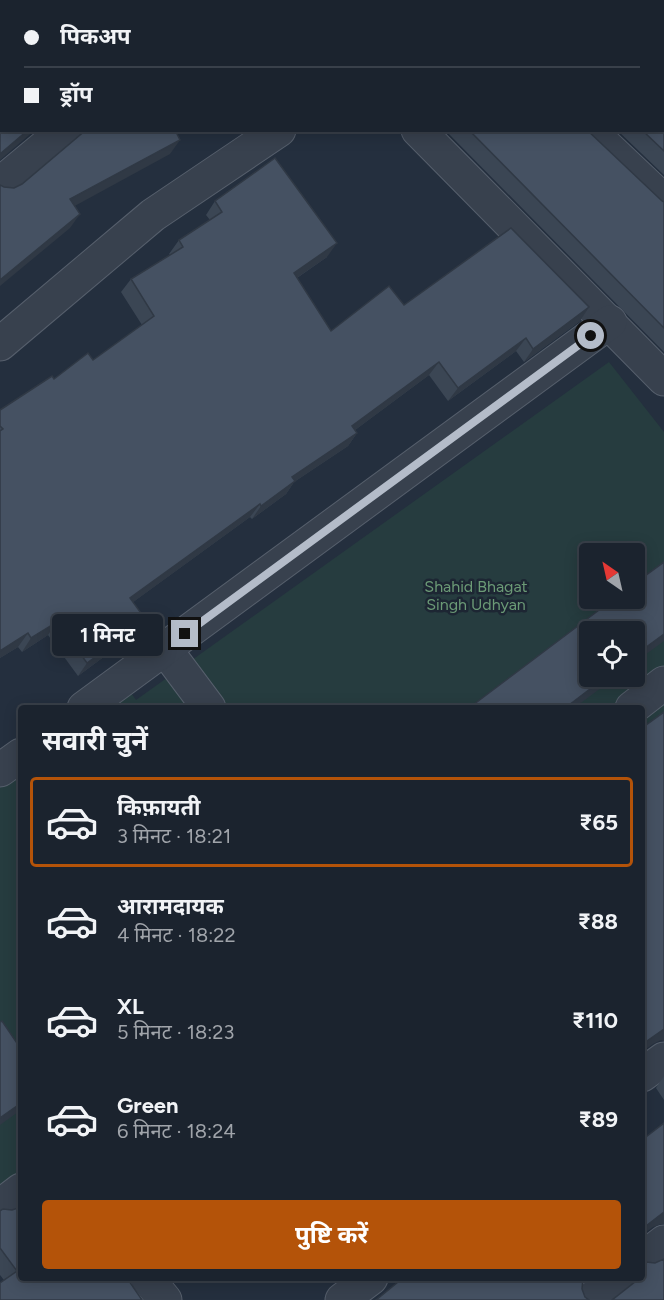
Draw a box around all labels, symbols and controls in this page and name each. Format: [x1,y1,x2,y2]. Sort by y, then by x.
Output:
text: पिकअप [60,23,131,50]
text: ड्रॉप [60,81,93,108]
route start [577,322,604,349]
north arrow [579,543,645,609]
map controls [579,543,645,687]
park label: Shahid Bhagat Singh Udhyan [424,577,528,614]
callout: 1 मिनट [53,613,164,655]
route end [171,620,198,647]
button: locate [579,621,645,687]
text: 1 मिनट [80,623,135,647]
text: सवारी चुनें [42,724,148,757]
text: किफ़ायती [117,794,201,821]
icon: car [45,795,99,849]
text: ₹65 [579,809,618,836]
text: 3 मिनट · 18:21 [117,824,231,848]
text: आरामदायक [117,893,224,920]
icon: car [45,894,99,948]
text: ₹88 [578,908,618,935]
text: 4 मिनट · 18:22 [117,923,236,947]
icon: car [45,993,99,1047]
text: XL [117,993,144,1020]
text: ₹110 [572,1007,618,1034]
text: 5 मिनट · 18:23 [117,1020,234,1044]
icon: car [45,1092,99,1146]
text: Green [117,1092,179,1119]
text: ₹89 [579,1106,618,1133]
text: 6 मिनट · 18:24 [117,1119,236,1143]
button: पुष्टि करें [42,1200,621,1269]

